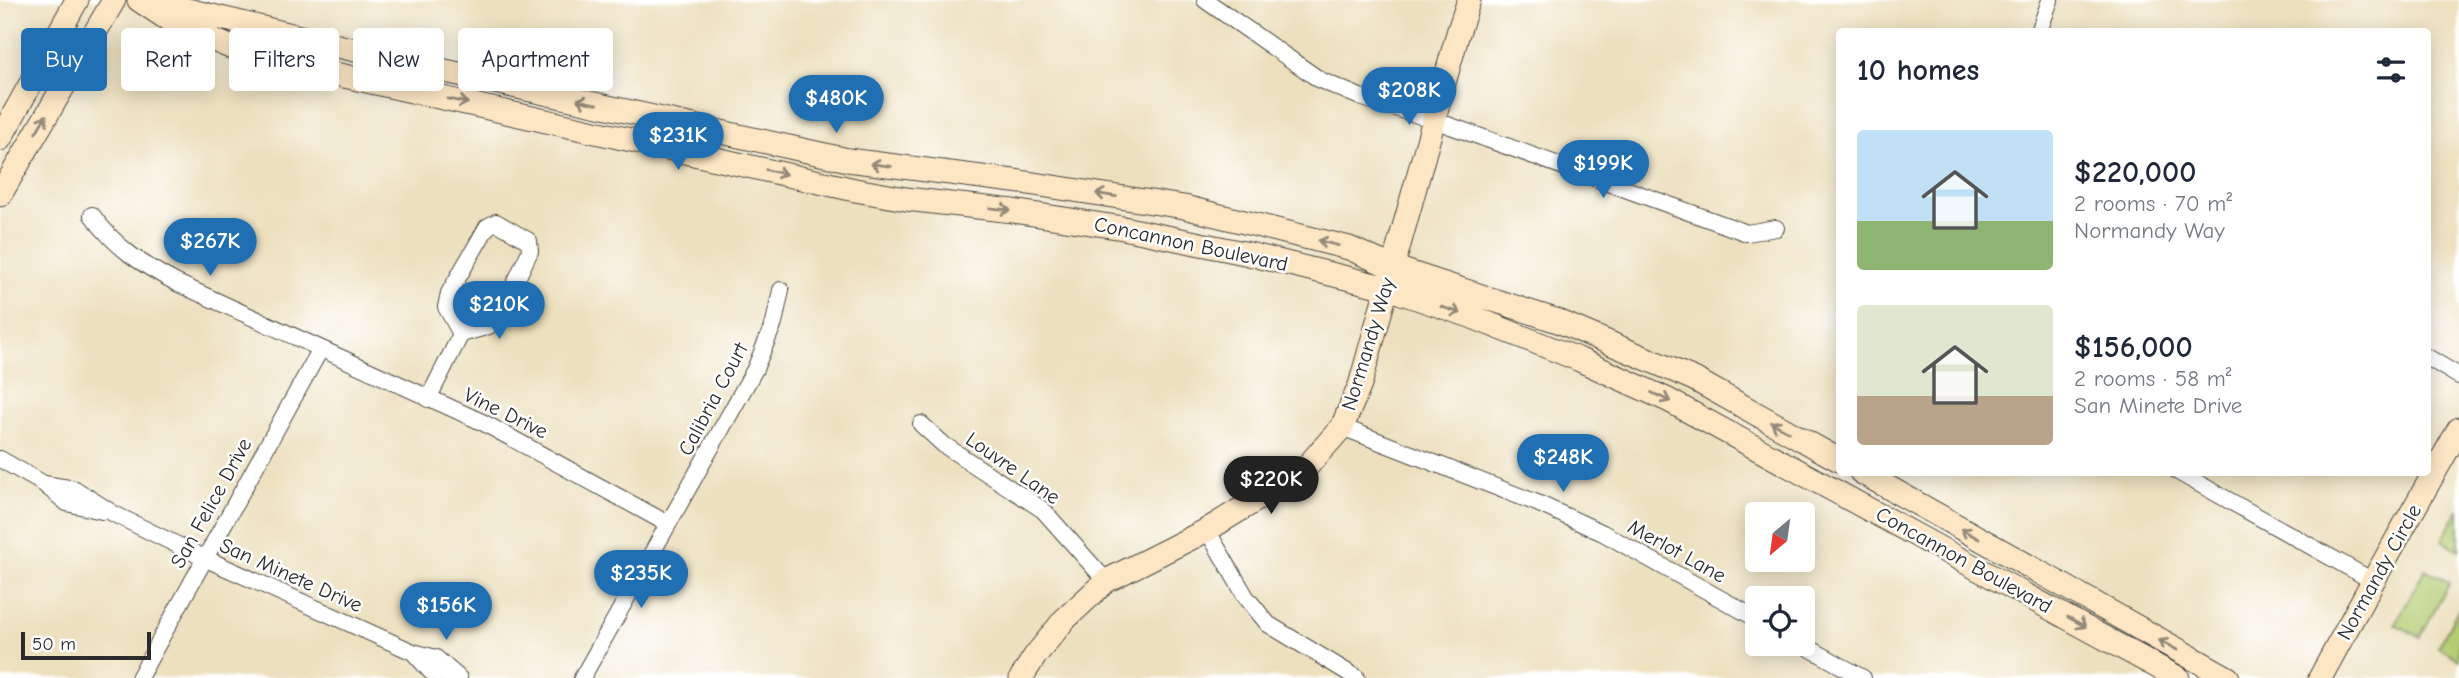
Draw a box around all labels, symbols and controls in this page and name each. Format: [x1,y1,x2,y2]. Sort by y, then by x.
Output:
chip: Buy [21,28,107,91]
chip: Rent [121,28,215,91]
chip: Filters [229,28,339,91]
chip: New [353,28,444,91]
chip: Apartment [458,28,613,91]
icon: filters [2372,51,2410,89]
text: 10 homes [1857,53,1979,88]
pin: $208K [1360,68,1458,127]
pin: $480K [787,76,885,135]
text: $208K [1377,76,1441,103]
text: $480K [805,84,867,111]
one-way arrow [447,95,469,108]
one-way arrow [576,95,598,108]
pin: $231K [629,113,727,172]
one-way arrow [35,114,49,134]
text: $231K [649,121,707,148]
pin: $199K [1554,140,1652,200]
text: $199K [1573,149,1633,176]
text: $220,000 [2074,155,2196,190]
one-way arrow [870,158,893,171]
icon: home [1913,158,1997,242]
one-way arrow [764,166,787,179]
one-way arrow [1095,188,1118,201]
text: 2 rooms · 70 m² [2074,190,2232,217]
one-way arrow [988,203,1011,216]
street label: Concannon Boulevard [1092,212,1290,276]
text: Normandy Way [2074,217,2225,244]
pin: $267K [161,218,259,278]
text: $267K [180,227,240,254]
one-way arrow [1318,236,1340,249]
street label: Normandy Way [1336,274,1400,413]
pin: $210K [450,282,548,341]
text: $210K [469,290,529,317]
one-way arrow [1440,305,1462,317]
text: $156,000 [2074,330,2193,365]
icon: home [1913,333,1997,417]
street label: Calibria Court [673,338,753,460]
text: 2 rooms · 58 m² [2074,365,2232,392]
street label: Vine Drive [460,382,552,444]
one-way arrow [1650,391,1671,404]
text: San Minete Drive [2074,392,2242,419]
one-way arrow [1770,420,1790,434]
street label: Louvre Lane [961,427,1065,509]
street label: San Felice Drive [165,434,257,572]
pin: $248K [1514,434,1612,494]
text: $248K [1533,443,1593,470]
pin: $220K [1222,456,1320,516]
text: $220K [1240,465,1302,492]
street label: Normandy Circle [2332,500,2426,644]
north arrow [1745,502,1815,572]
map controls [1745,502,1815,656]
street label: Concannon Boulevard [1872,502,2056,618]
street label: Merlot Lane [1624,514,1730,588]
one-way arrow [1960,527,1981,540]
street label: San Minete Drive [216,533,366,617]
pin: $235K [592,550,690,610]
text: $235K [610,559,672,586]
pin: $156K [397,582,495,642]
button: locate [1745,586,1815,656]
text: $156K [416,591,476,618]
one-way arrow [2066,616,2087,629]
scale bar [21,629,150,661]
text: 50 m [32,633,76,655]
one-way arrow [2159,638,2179,652]

